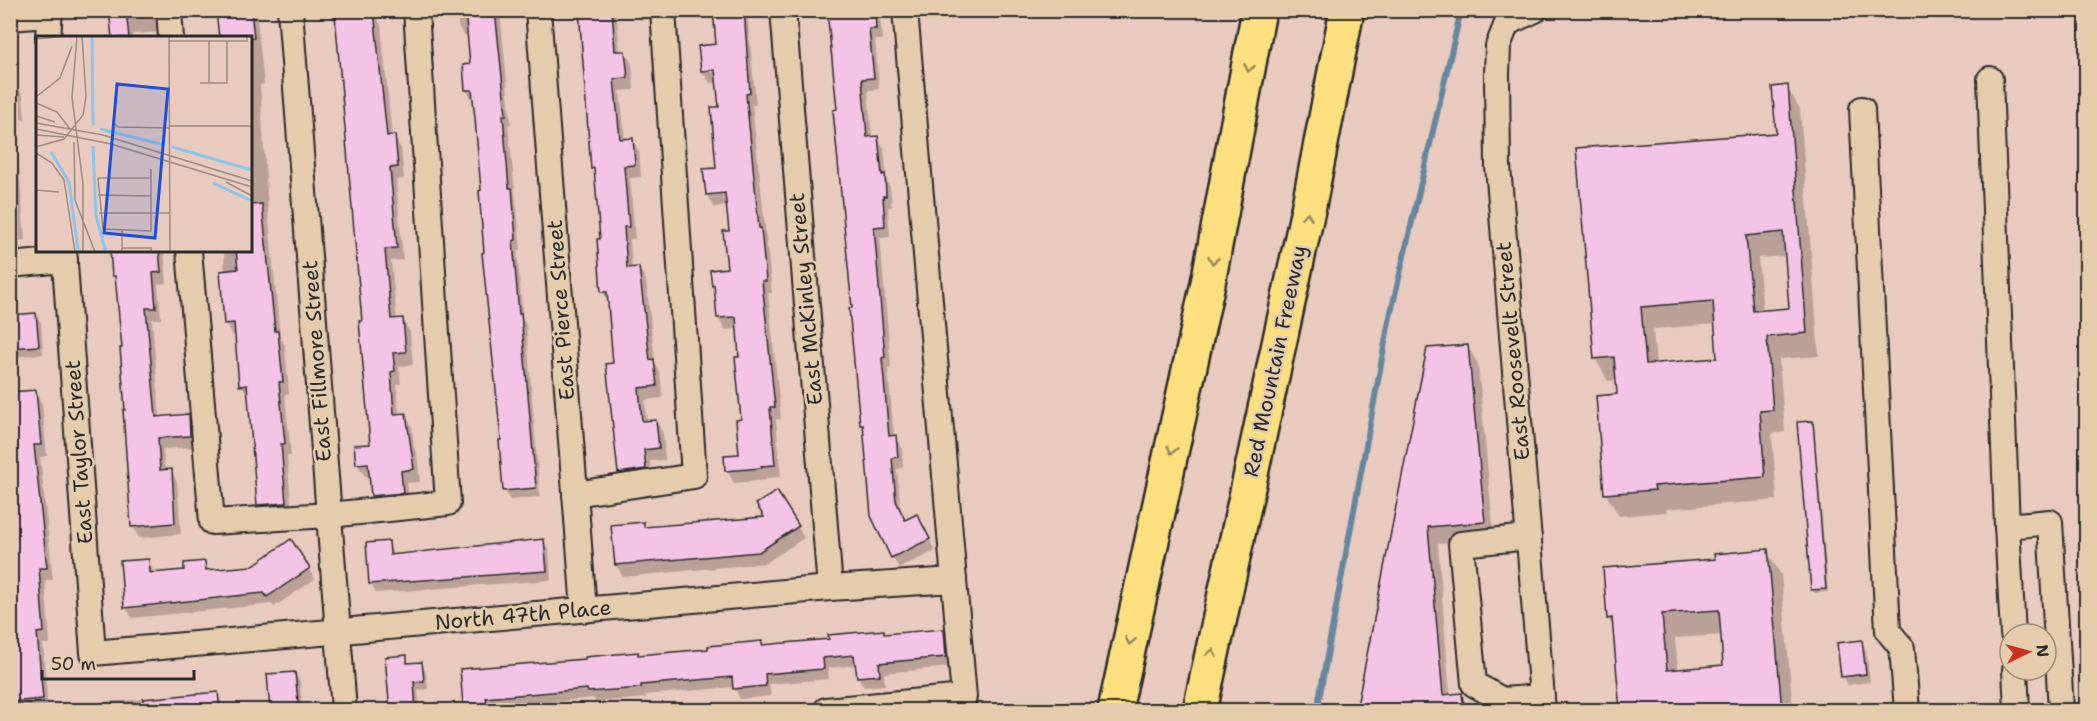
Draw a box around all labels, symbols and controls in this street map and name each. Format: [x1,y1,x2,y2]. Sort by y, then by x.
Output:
inset map [36,36,252,252]
one-way arrow [1243,63,1256,73]
street label: East McKinley Street [783,192,829,406]
one-way arrow [1299,212,1312,222]
street label: East Pierce Street [541,219,581,401]
street label: East Roosevelt Street [1489,240,1537,462]
street label: Red Mountain Freeway [1237,242,1313,480]
one-way arrow [1207,254,1220,264]
street label: East Fillmore Street [296,259,338,463]
street label: East Taylor Street [59,359,99,545]
one-way arrow [1166,445,1179,455]
street label: North 47th Place [434,593,612,637]
north arrow [1998,622,2058,682]
one-way arrow [1125,636,1138,646]
scale bar [42,643,194,681]
text: N [2031,644,2053,658]
one-way arrow [1205,649,1218,659]
text: 50 m [51,652,96,676]

